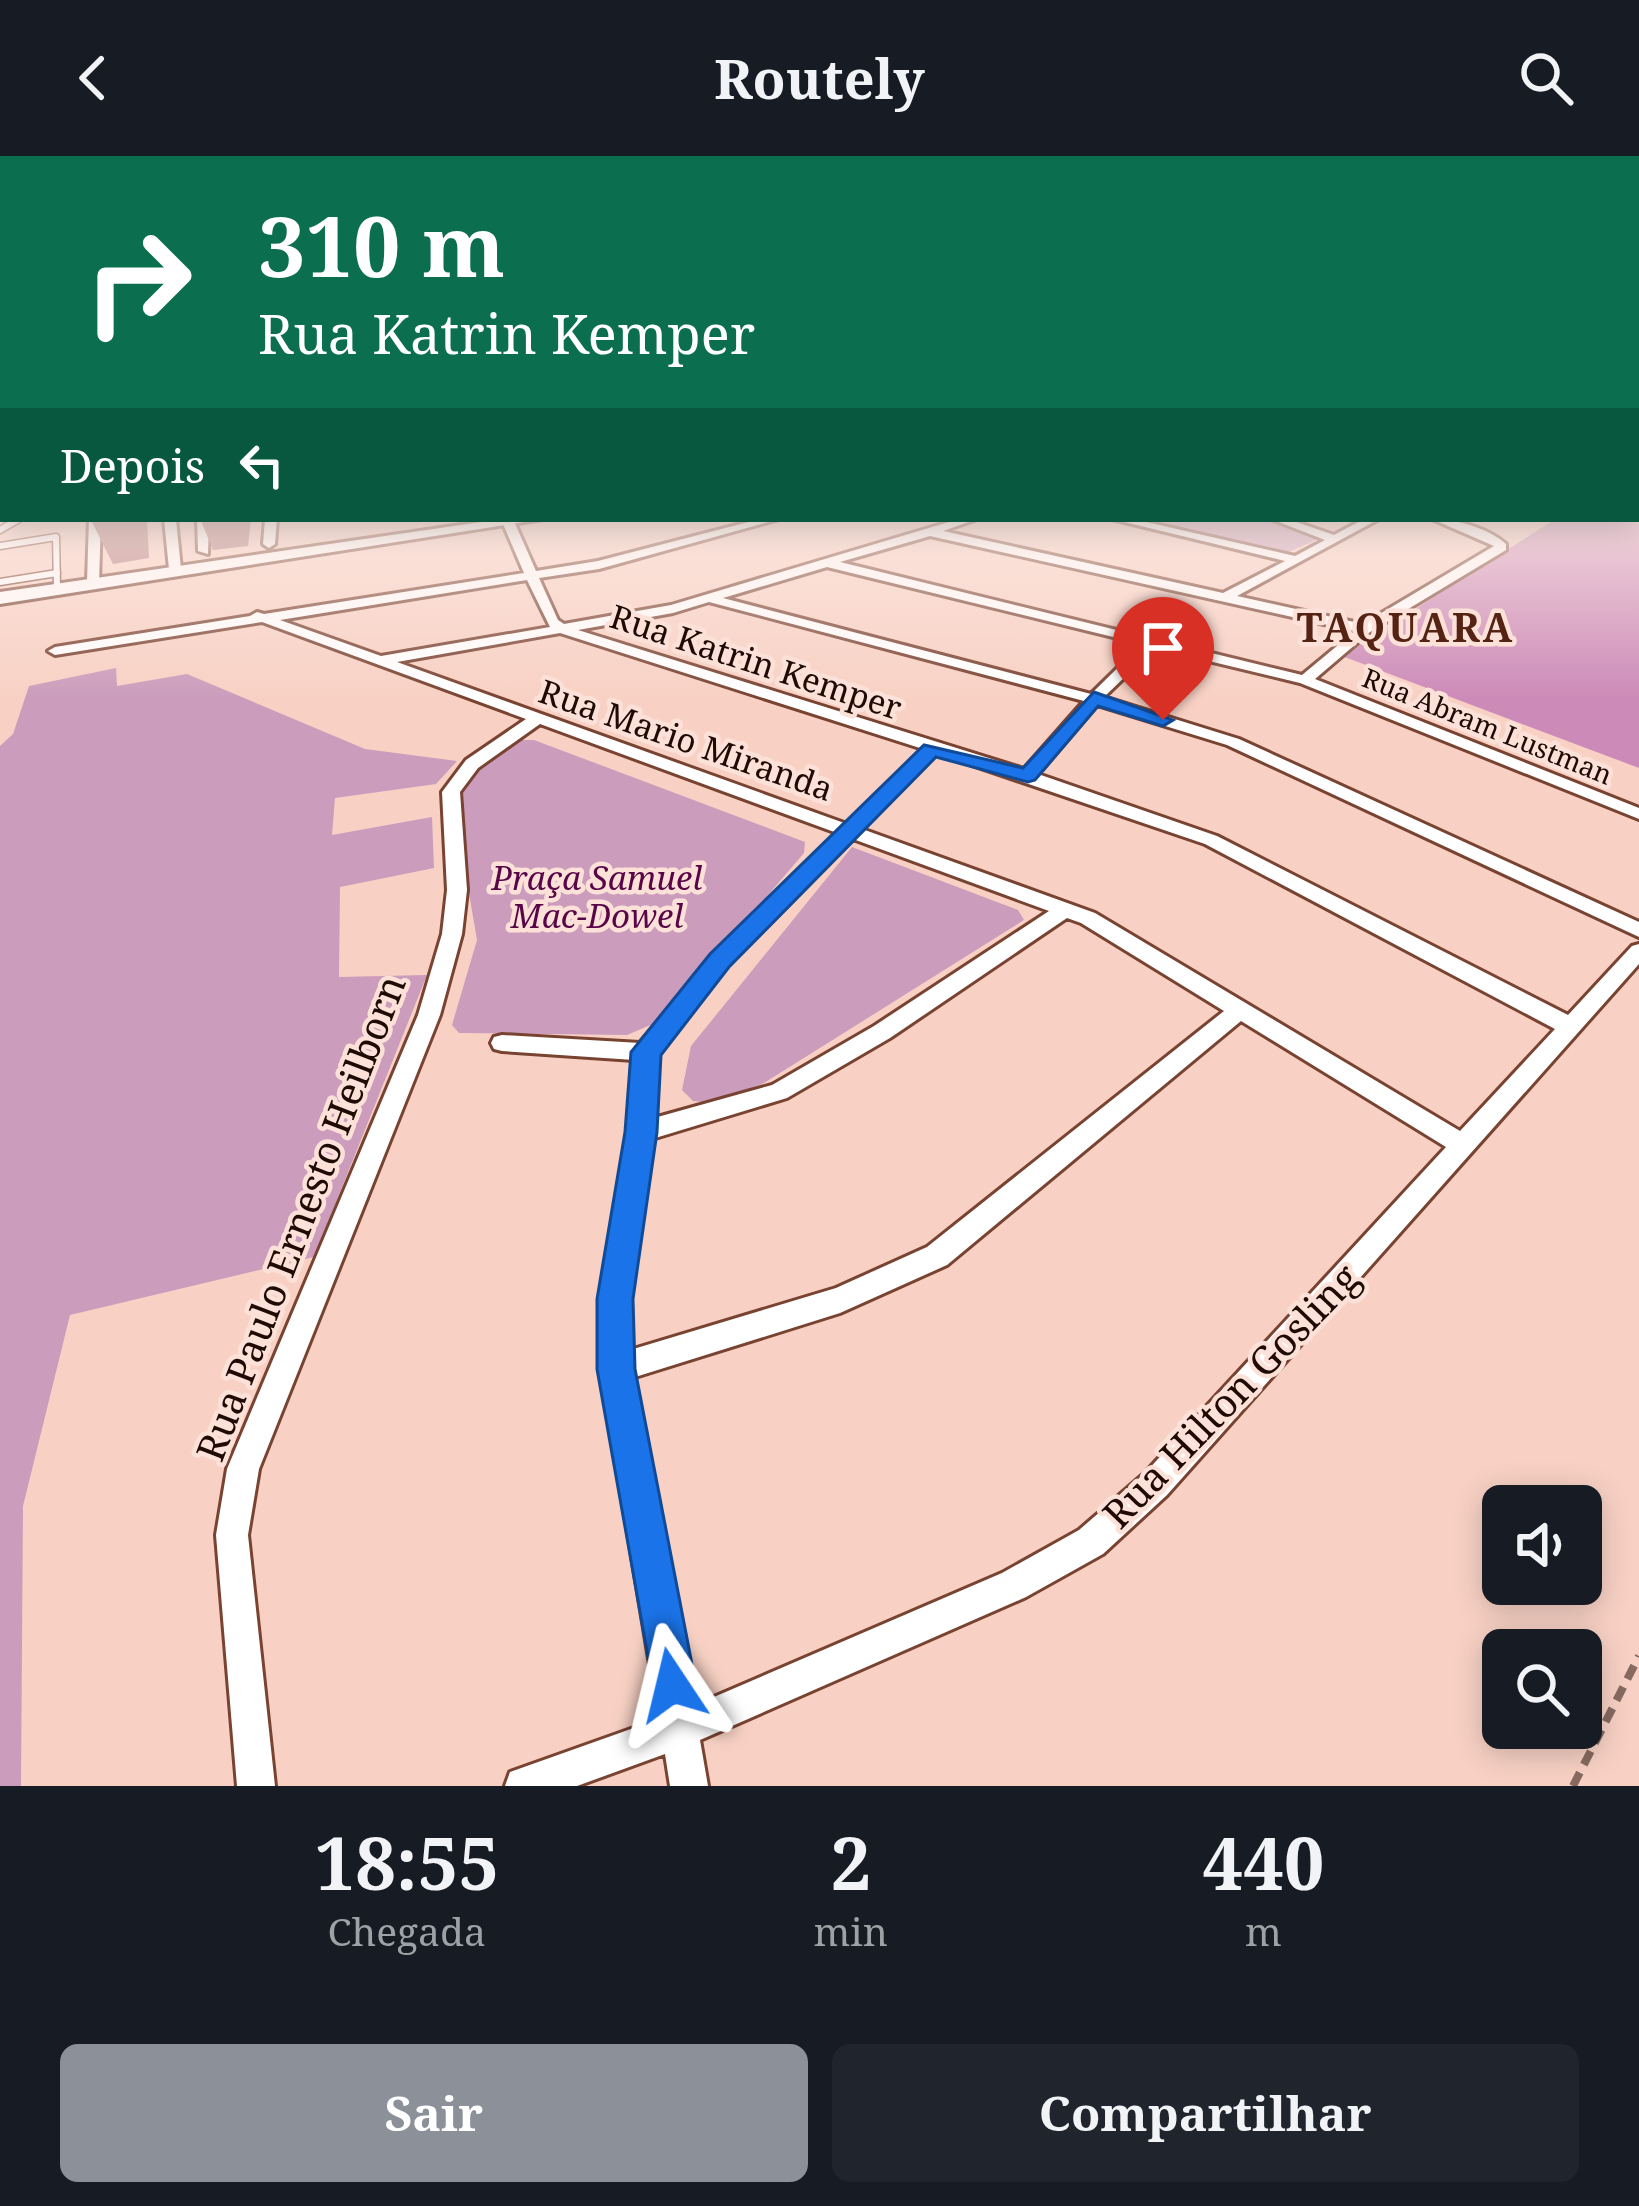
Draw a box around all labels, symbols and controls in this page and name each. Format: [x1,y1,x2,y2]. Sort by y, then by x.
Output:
text: Routely [714,41,925,115]
icon: back [60,45,126,111]
icon: search [1513,45,1579,111]
text: 310 m [258,187,505,302]
icon: right [60,204,216,360]
text: Rua Katrin Kemper [258,296,755,370]
icon: left [229,432,295,498]
text: Depois [60,435,205,496]
street label: Rua Katrin Kemper [605,593,908,730]
pin [1112,597,1214,720]
district label: TAQUARA [1297,600,1515,653]
icon: arrive [1130,615,1196,681]
street label: Rua Abram Lustman [1357,659,1618,793]
street label: Rua Mario Miranda [533,668,839,811]
park label: Praça Samuel Mac-Dowel [491,855,702,938]
street label: Rua Paulo Ernesto Heilborn [182,967,417,1468]
street label: Rua Hilton Gosling [1090,1251,1370,1539]
map controls [1482,1485,1602,1749]
button: sound [1482,1485,1602,1605]
position arrow [609,1622,735,1748]
button: search [1482,1629,1602,1749]
text: 18:55 [314,1813,499,1911]
text: 2 [830,1813,871,1911]
text: 440 [1202,1813,1325,1911]
text: Chegada [328,1904,486,1957]
text: min [814,1904,888,1957]
text: m [1245,1904,1282,1957]
button: Sair [60,2044,808,2182]
button: Compartilhar [832,2044,1579,2182]

